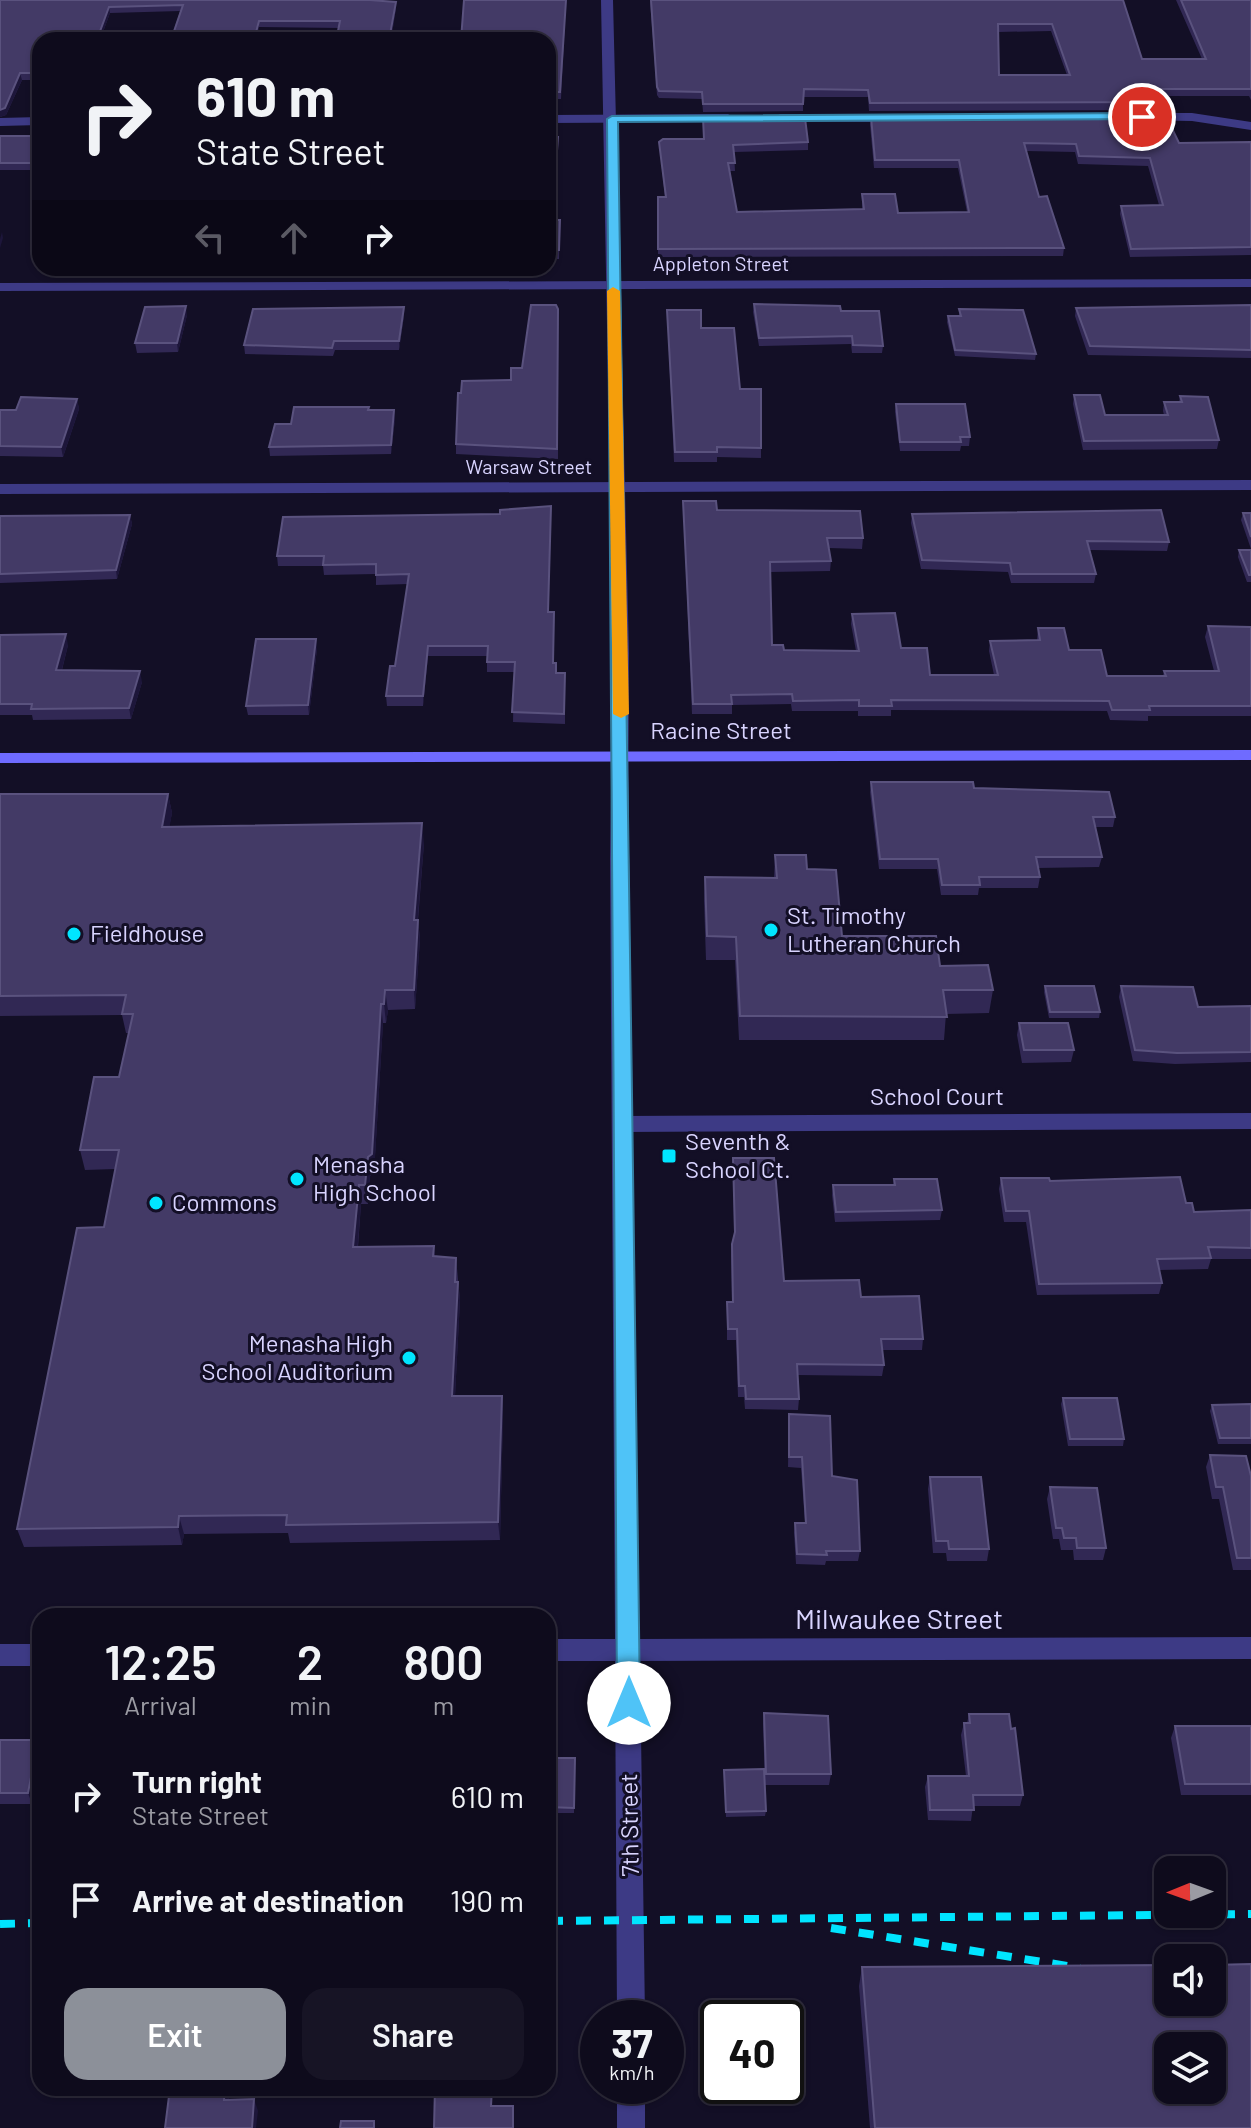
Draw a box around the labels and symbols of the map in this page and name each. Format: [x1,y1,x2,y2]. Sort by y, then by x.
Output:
pin [1108,83,1176,151]
street label: Appleton Street [653,251,789,275]
street label: Warsaw Street [466,454,592,478]
street label: Racine Street [650,715,792,744]
place label: St. Timothy Lutheran Church [787,900,961,957]
place label: Fieldhouse [90,918,204,947]
marker: St. Timothy Lutheran Church [762,921,780,939]
marker: Fieldhouse [65,925,83,943]
street label: School Court [870,1081,1004,1110]
place label: Seventh & School Ct. [685,1126,791,1183]
marker: Seventh & School Ct. [660,1147,678,1165]
place label: Menasha High School [313,1149,436,1206]
marker: Menasha High School [288,1170,306,1188]
place label: Commons [172,1187,277,1216]
marker: Commons [147,1194,165,1212]
place label: Menasha High School Auditorium [202,1328,393,1385]
marker: Menasha High School Auditorium [400,1349,418,1367]
street label: Milwaukee Street [795,1601,1003,1635]
position arrow [587,1661,671,1745]
street label: 7th Street [613,1773,644,1877]
north arrow [1154,1856,1226,1928]
speed limit sign: 40 [700,2000,804,2104]

